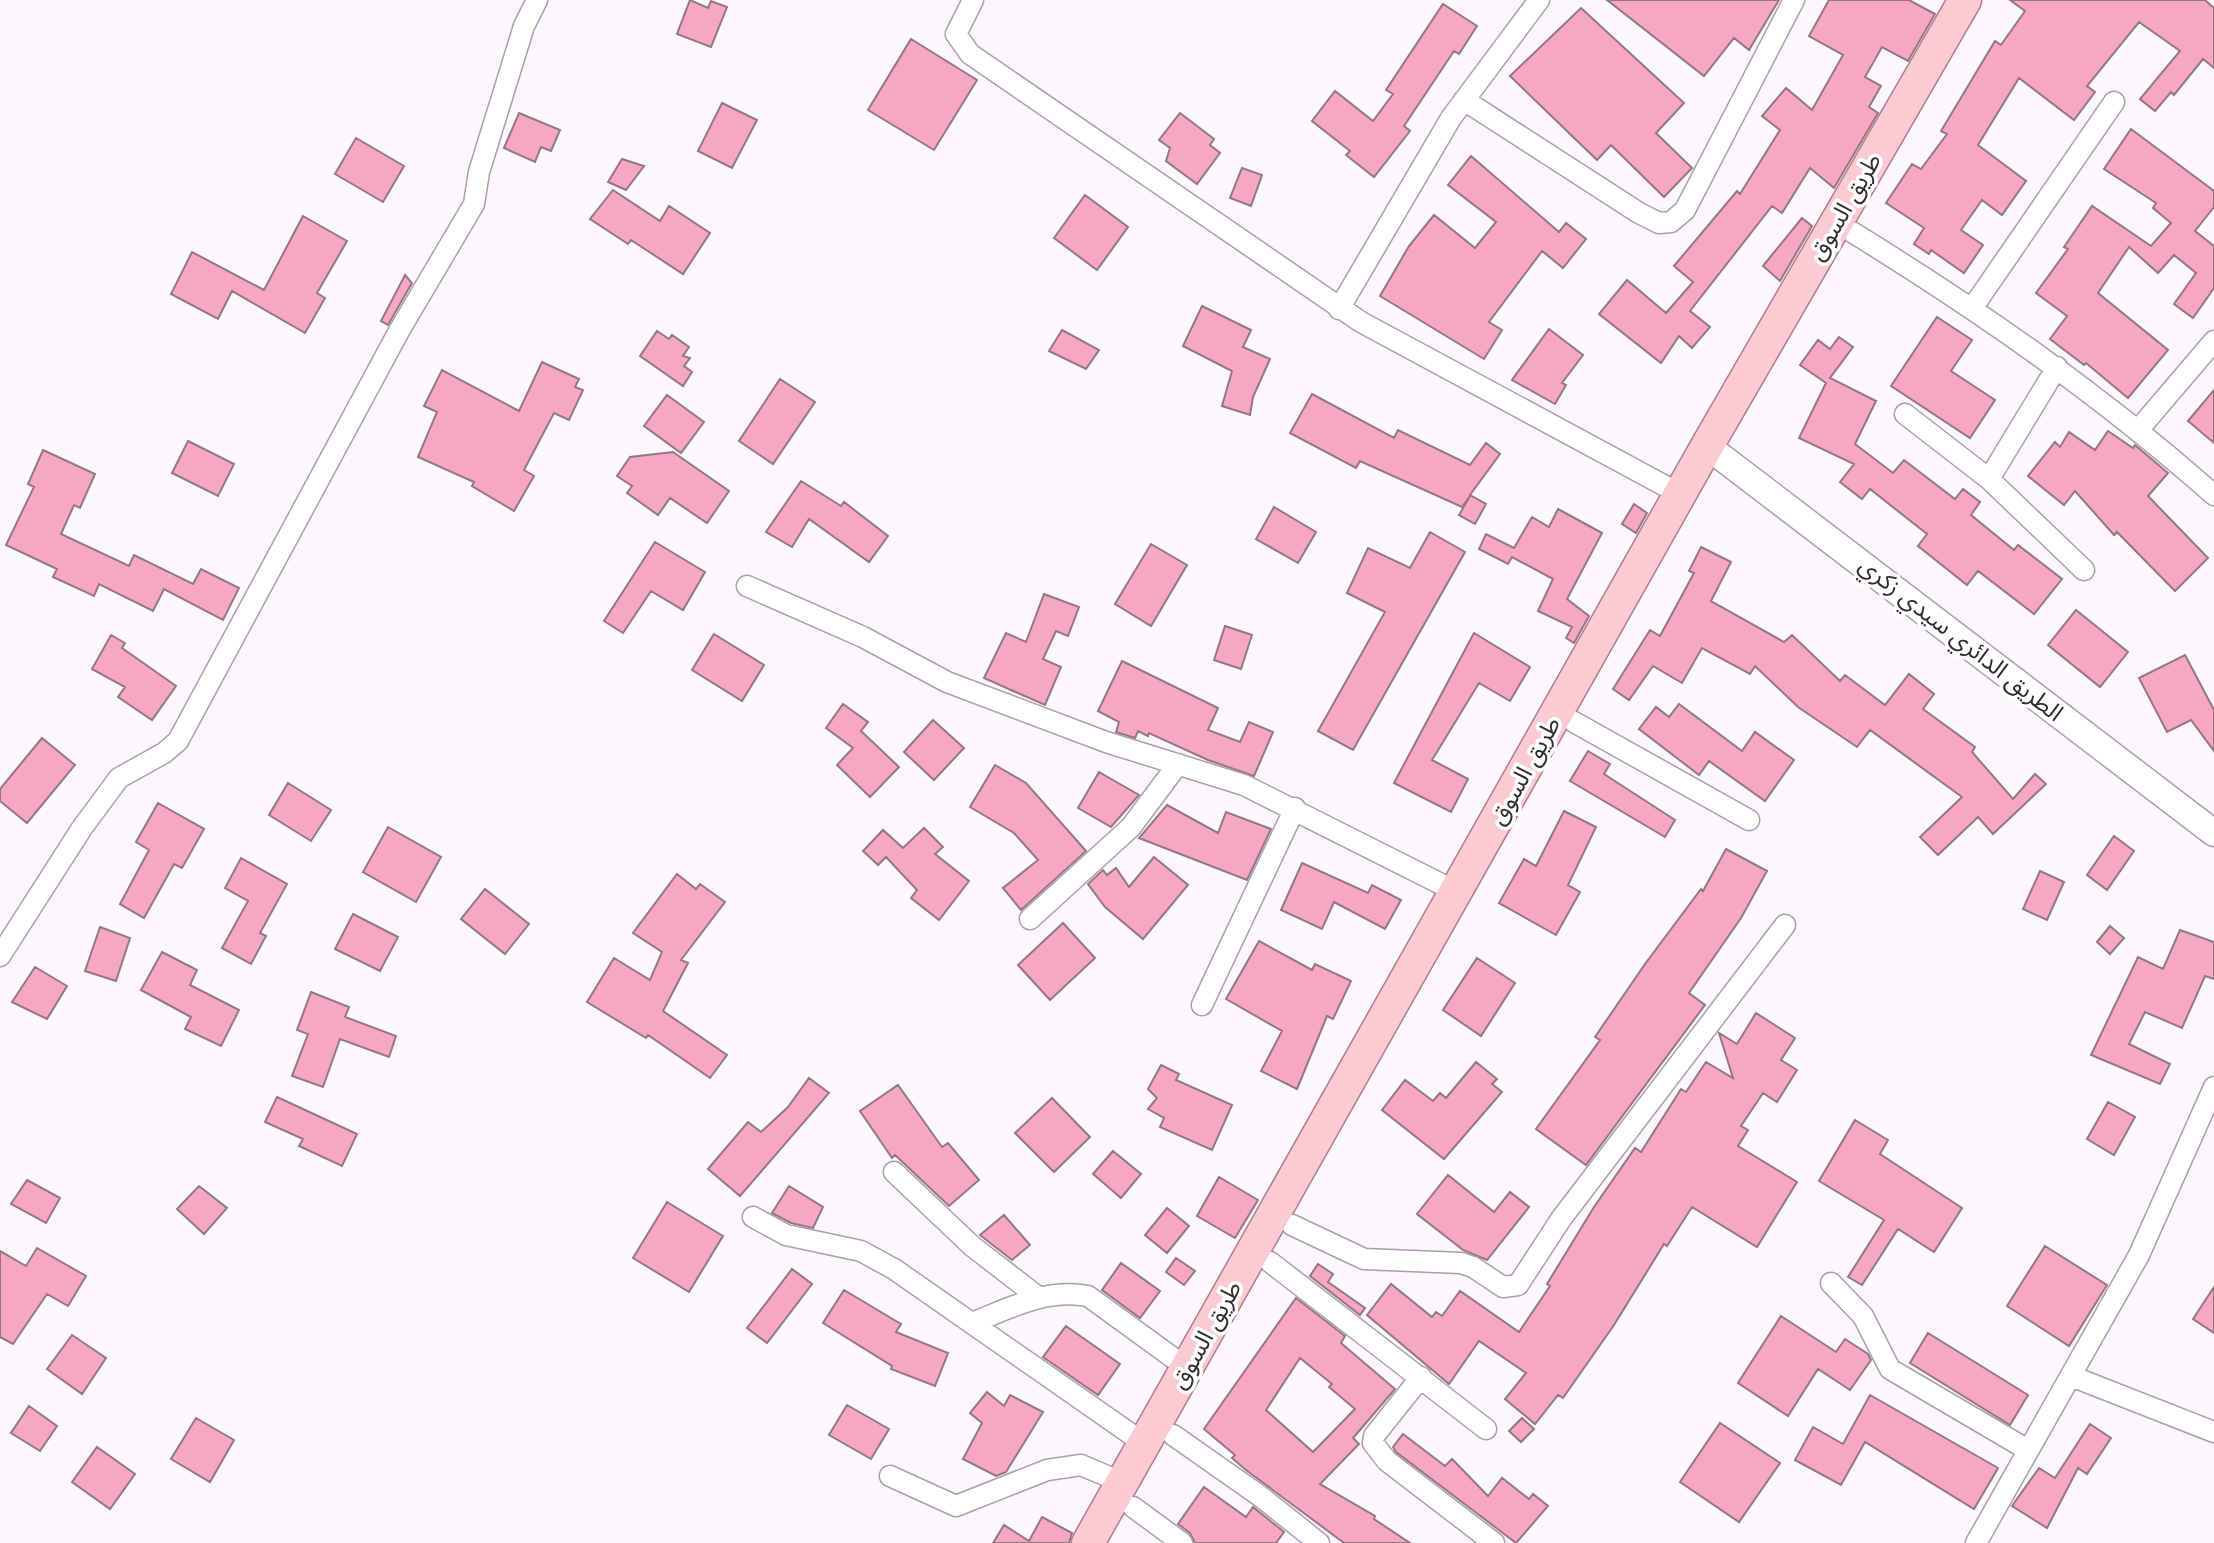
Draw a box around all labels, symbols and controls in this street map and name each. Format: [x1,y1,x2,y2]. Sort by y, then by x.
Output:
street label: طريق السوق [1803,148,1888,266]
street label: الطريق الدائري سيدي زكري [1851,551,2069,731]
street label: طريق السوق [1484,712,1567,831]
street label: طريق السوق [1165,1276,1248,1395]

